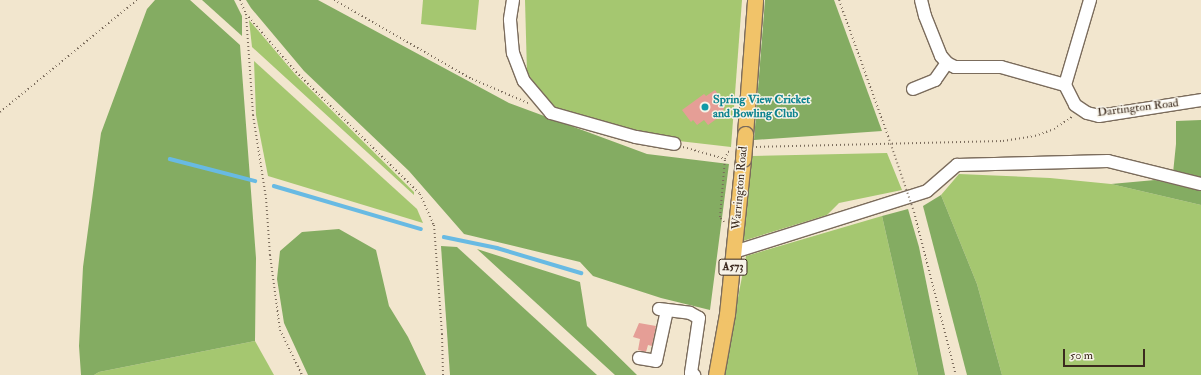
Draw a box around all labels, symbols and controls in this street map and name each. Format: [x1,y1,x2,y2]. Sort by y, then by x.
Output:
place label: Spring View Cricket and Bowling Club [713,93,810,121]
street label: Dartington Road [1097,96,1179,120]
marker: Spring View Cricket and Bowling Club [700,102,710,112]
street label: Warrington Road [729,146,751,230]
road number: A573 [718,258,748,276]
scale bar [1065,341,1147,367]
text: 50 m [1070,348,1093,363]

